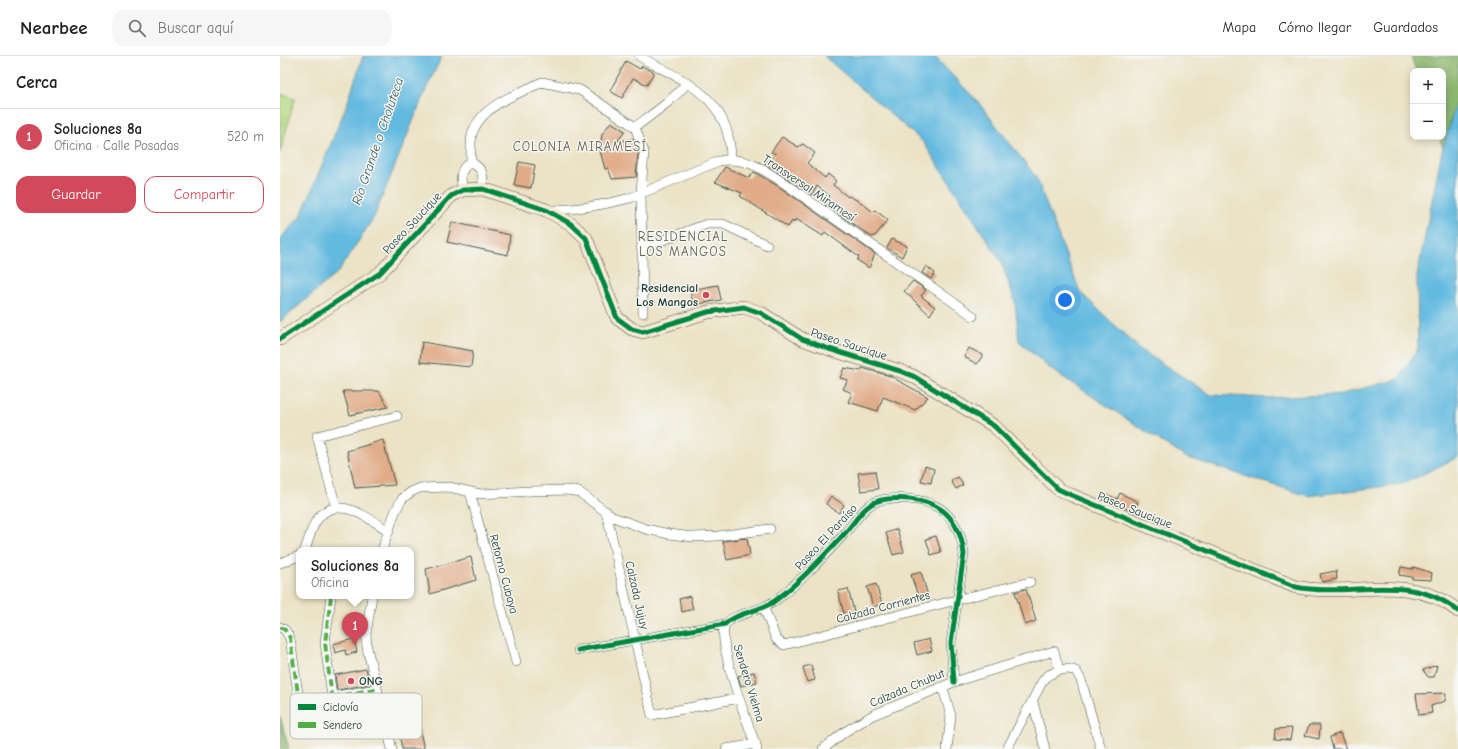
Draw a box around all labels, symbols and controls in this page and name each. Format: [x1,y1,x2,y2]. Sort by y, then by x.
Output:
search box [112,10,392,46]
text: Nearbee [20,17,88,39]
icon: search [126,17,148,39]
text: Buscar aquí [158,19,233,37]
text: Mapa [1223,19,1256,36]
text: Cómo llegar [1278,19,1351,36]
text: Guardados [1373,19,1438,36]
map controls [1410,68,1446,140]
button: + [1410,68,1446,104]
text: Cerca [16,73,58,92]
water label: Río Grande o Choluteca [349,75,406,207]
button: − [1410,104,1446,140]
text: Soluciones 8a [54,120,142,138]
text: 1 [26,129,32,144]
text: 520 m [227,129,264,144]
text: Oficina · Calle Posadas [54,138,179,153]
district label: COLONIA MIRAMESÍ [513,138,647,154]
street label: Transversal Miramesí [760,152,858,224]
button: Guardar [16,176,136,213]
button: Compartir [144,176,264,213]
street label: Paseo Saucique [380,189,444,257]
district label: RESIDENCIAL LOS MANGOS [638,229,728,259]
place label: Residencial Los Mangos [636,281,698,309]
marker: Residencial Los Mangos [701,290,711,300]
your location [1055,290,1075,310]
street label: Paseo Saucique [809,325,889,363]
street label: Paseo Saucique [1096,489,1174,531]
street label: Paseo El Paraíso [792,501,860,573]
street label: Retorno Cubaya [487,533,521,615]
popup [296,547,414,599]
text: Soluciones 8a [311,557,399,575]
street label: Calzada Jujuy [622,559,652,631]
text: Oficina [311,575,349,590]
street label: Calzada Corrientes [835,588,931,626]
pin: 1 [342,612,368,645]
street label: Sendero Vielma [731,642,767,724]
street label: Calzada Chubut [868,666,947,710]
place label: ONG [359,674,383,688]
marker: ONG [346,676,356,686]
legend [290,693,422,739]
text: Ciclovía [323,701,358,714]
text: Sendero [323,719,362,732]

